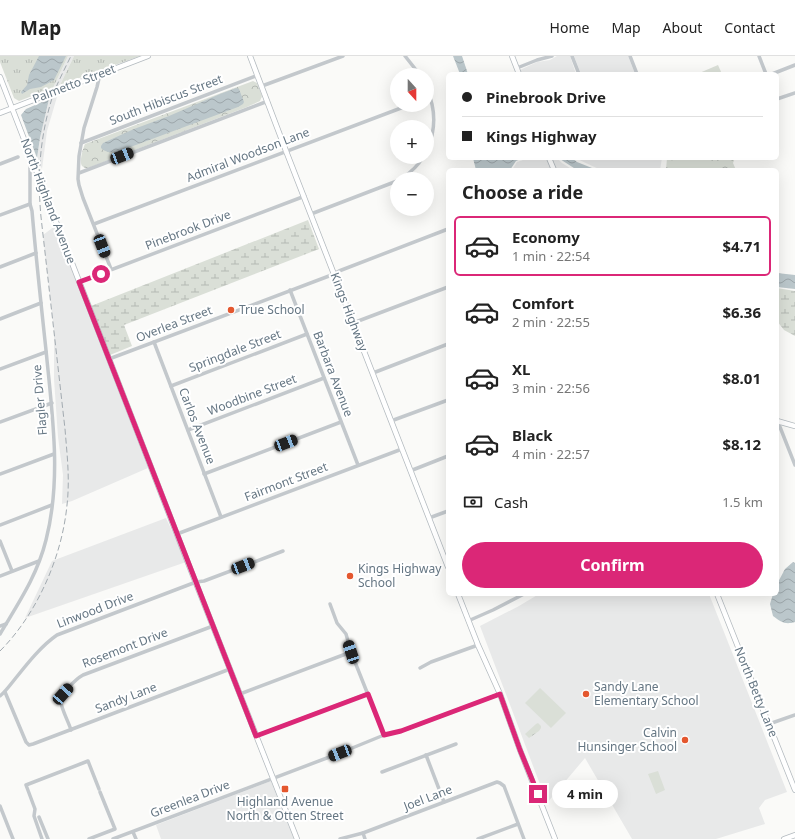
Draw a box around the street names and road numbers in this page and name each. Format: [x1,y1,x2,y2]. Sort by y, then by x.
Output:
street label: Palmetto Street [30,60,118,107]
street label: South Hibiscus Street [107,70,225,129]
street label: Admiral Woodson Lane [184,123,312,186]
street label: North Highland Avenue [17,136,80,266]
street label: Pinebrook Drive [143,205,233,254]
street label: Kings Highway [327,270,373,355]
street label: Overlea Street [133,301,215,346]
street label: Springdale Street [186,325,284,376]
street label: Barbara Avenue [309,329,358,419]
street label: Flagler Drive [28,364,51,436]
street label: Woodbine Street [205,369,299,419]
street label: Carlos Avenue [175,385,220,467]
street label: Fairmont Street [242,458,331,505]
street label: Linwood Drive [54,587,136,632]
street label: Rosemont Drive [80,623,170,672]
street label: North Betty Lane [731,644,782,740]
street label: Sandy Lane [93,678,159,717]
street label: Greenlea Drive [148,775,232,821]
street label: Joel Lane [400,780,455,815]

